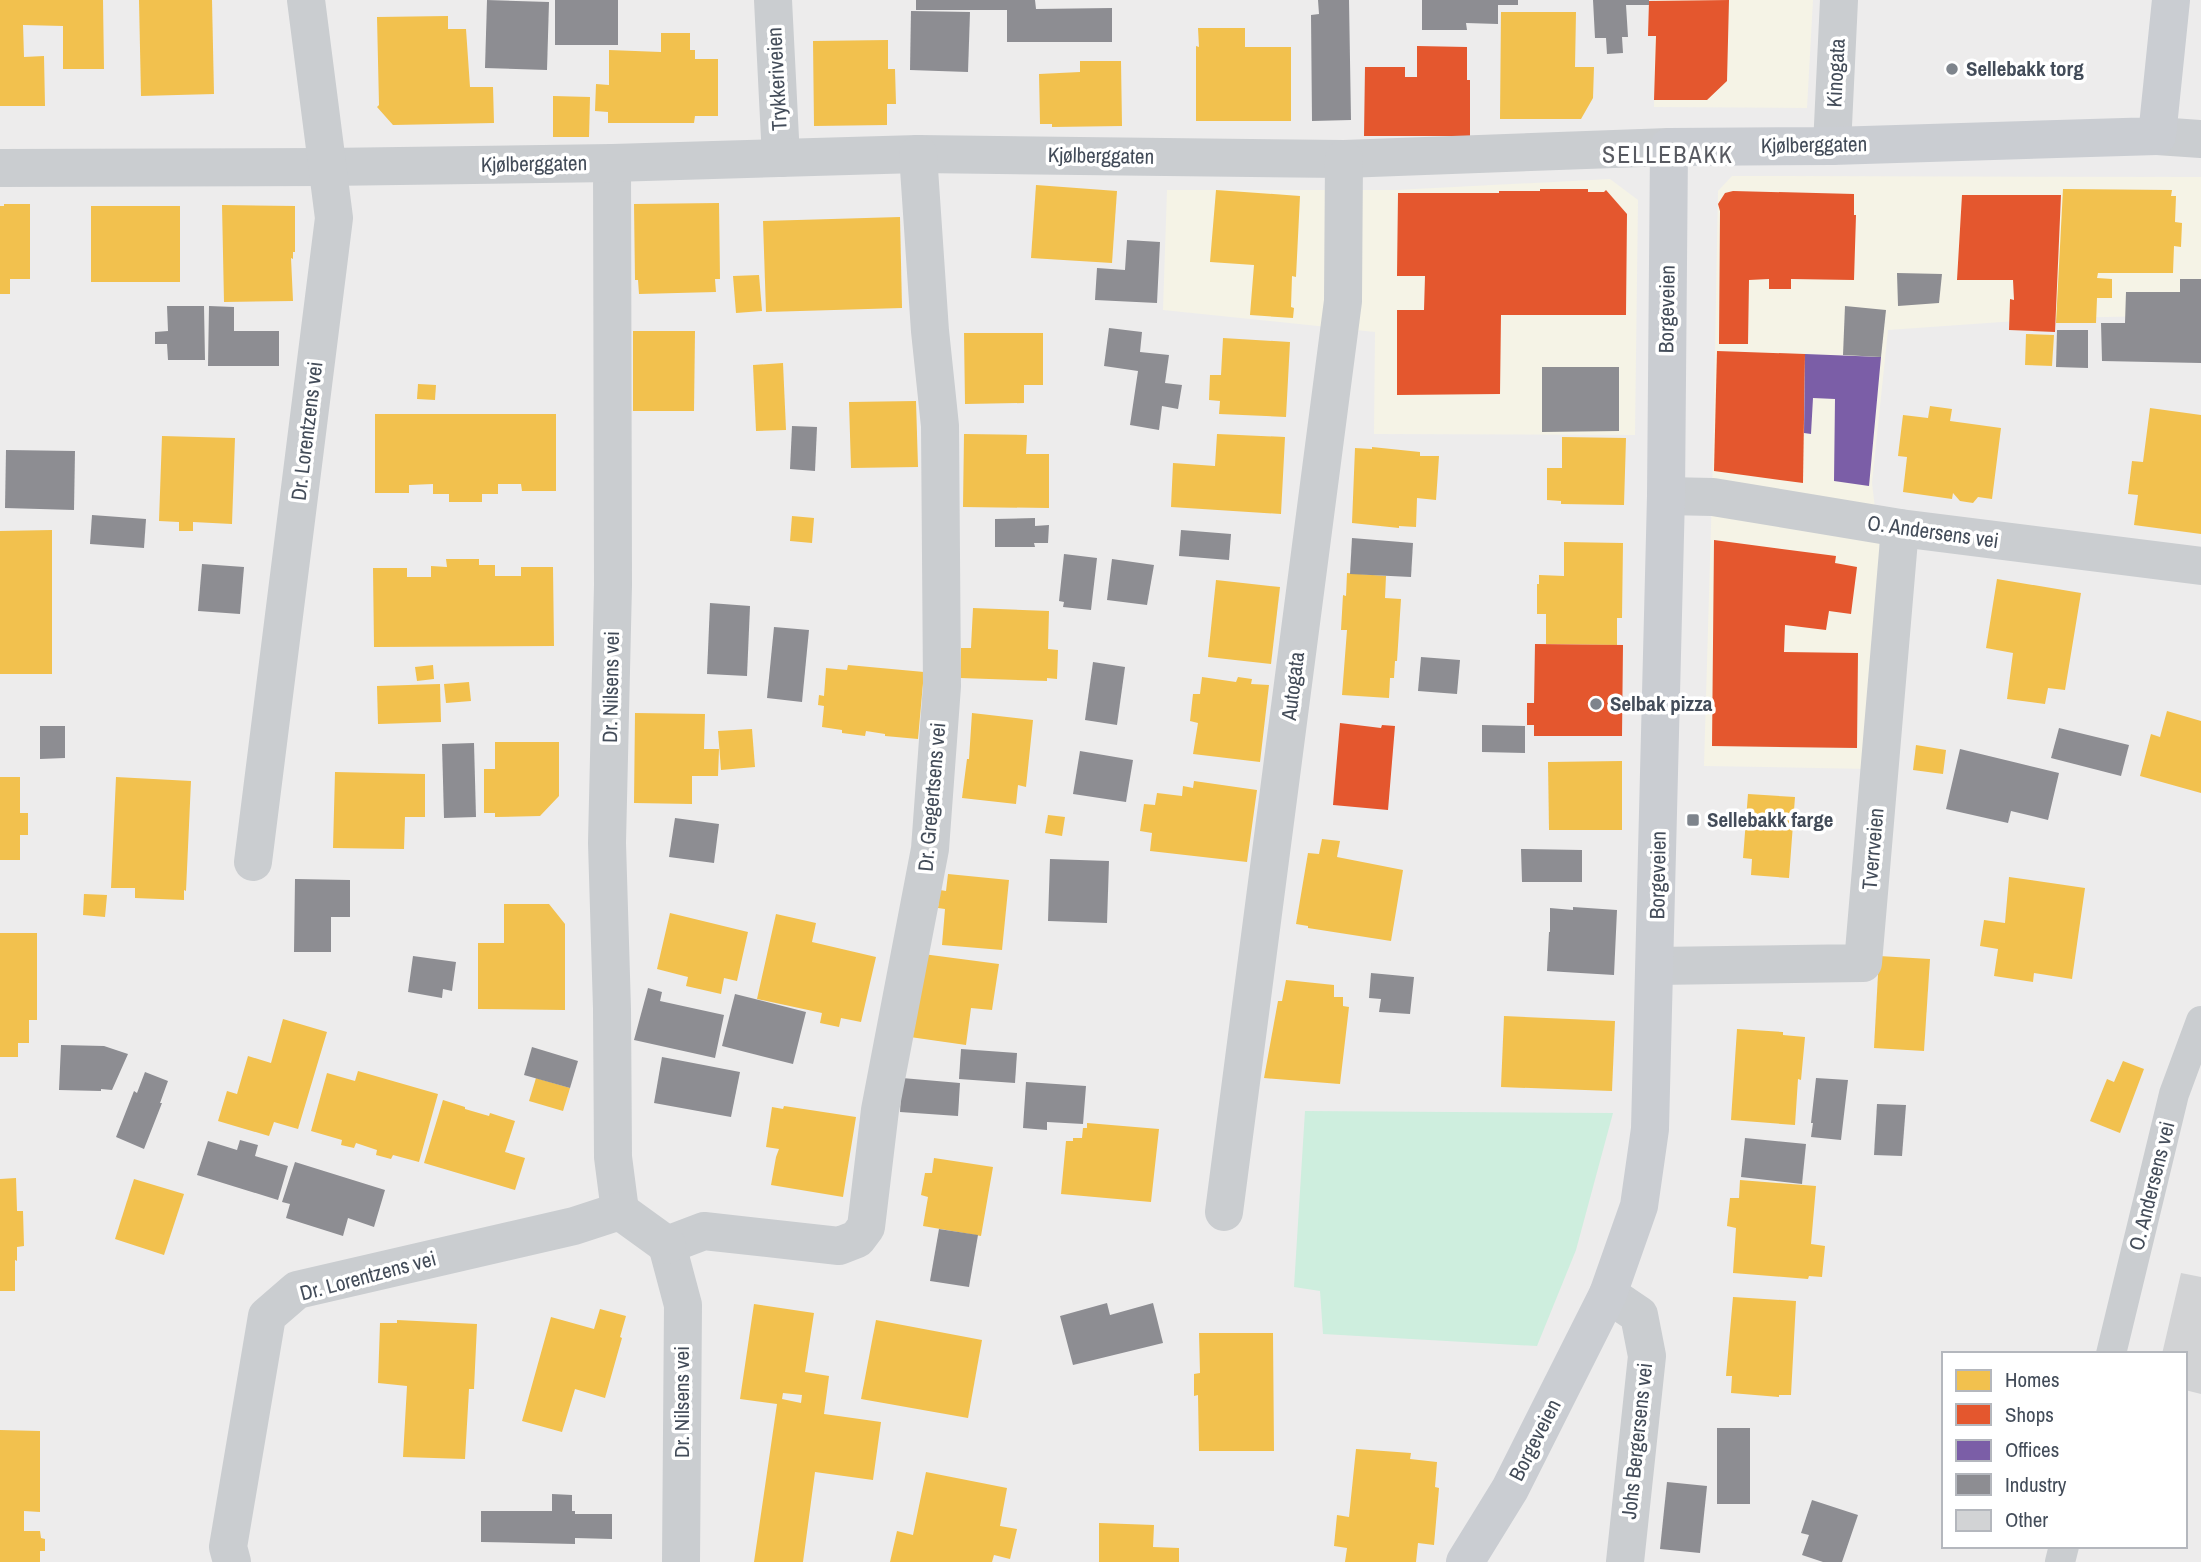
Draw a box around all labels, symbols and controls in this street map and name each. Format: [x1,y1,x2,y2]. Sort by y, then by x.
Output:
street label: Trykkeriveien [759,26,794,132]
street label: Kinogata [1819,37,1852,108]
place label: Sellebakk torg [1966,54,2084,83]
marker: Sellebakk torg [1944,61,1960,77]
street label: Kjølberggaten [1761,129,1867,160]
district label: SELLEBAKK [1602,138,1734,170]
street label: Kjølberggaten [1048,140,1154,171]
street label: Kjølberggaten [481,148,587,179]
street label: Borgeveien [1651,265,1682,353]
street label: Dr. Lorentzens vei [284,360,329,502]
street label: O. Andersens vei [1866,508,2001,555]
street label: Dr. Nilsens vei [595,631,626,743]
street label: Autogata [1274,650,1311,723]
place label: Selbak pizza [1610,689,1713,718]
marker: Selbak pizza [1588,696,1604,712]
street label: Dr. Gregertsens vei [911,721,952,873]
place label: Sellebakk farge [1707,805,1833,834]
street label: Tverrveien [1854,807,1891,891]
marker: Sellebakk farge [1685,812,1701,828]
street label: Borgeveien [1642,831,1673,919]
street label: O. Andersens vei [2121,1118,2182,1253]
street label: Dr. Lorentzens vei [297,1243,439,1308]
street label: Dr. Nilsens vei [667,1346,696,1458]
legend [1942,1352,2187,1548]
street label: Johs Bergersens vei [1614,1361,1659,1521]
text: Homes [2005,1365,2060,1394]
street label: Borgeveien [1502,1394,1567,1486]
text: Shops [2005,1400,2054,1429]
text: Offices [2005,1435,2059,1464]
text: Industry [2005,1470,2067,1499]
text: Other [2005,1505,2048,1534]

